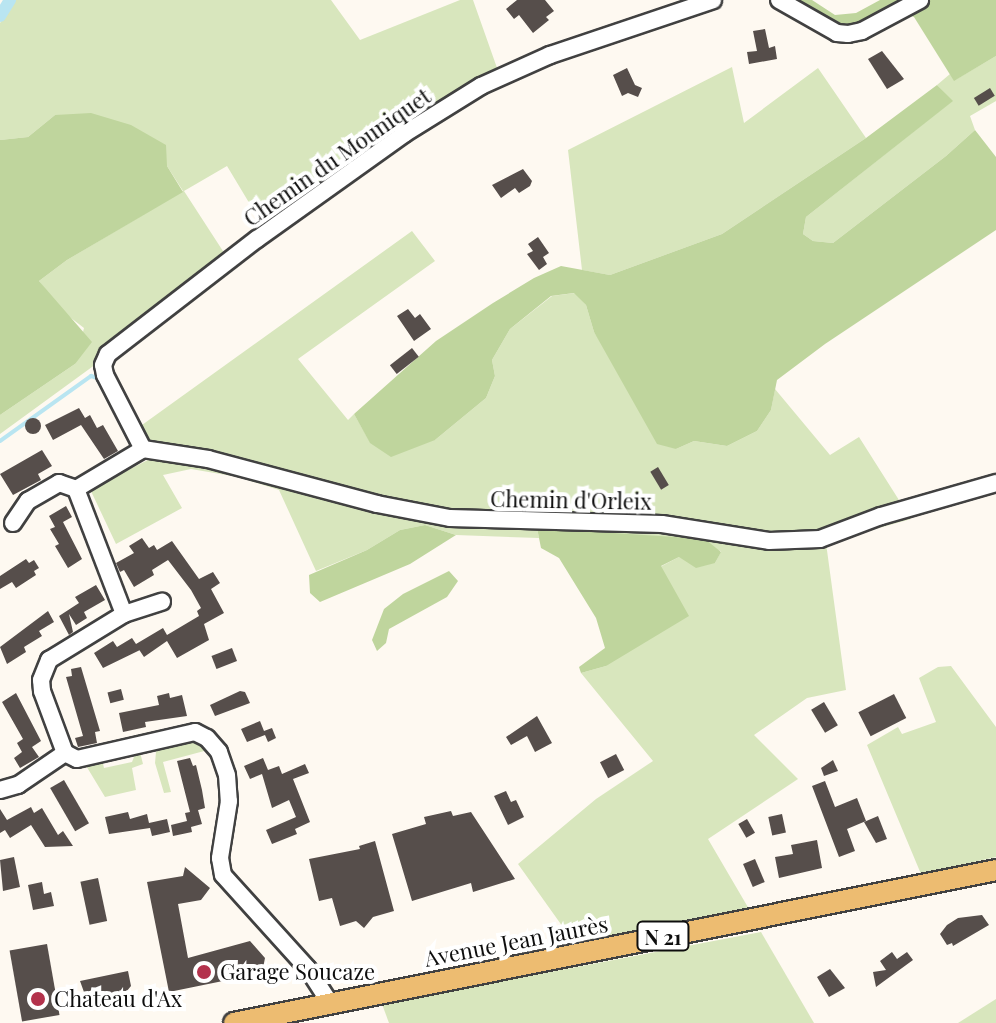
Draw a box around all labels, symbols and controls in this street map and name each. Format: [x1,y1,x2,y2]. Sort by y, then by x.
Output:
street label: Chemin du Mouniquet [238,82,436,232]
street label: Chemin d'Orleix [490,485,652,515]
street label: Avenue Jean Jaurès [422,910,610,972]
road number: N 21 [635,920,691,952]
place label: Garage Soucaze [220,959,375,985]
marker: Garage Soucaze [195,963,213,981]
place label: Chateau d'Ax [54,986,182,1012]
marker: Chateau d'Ax [29,990,47,1008]

